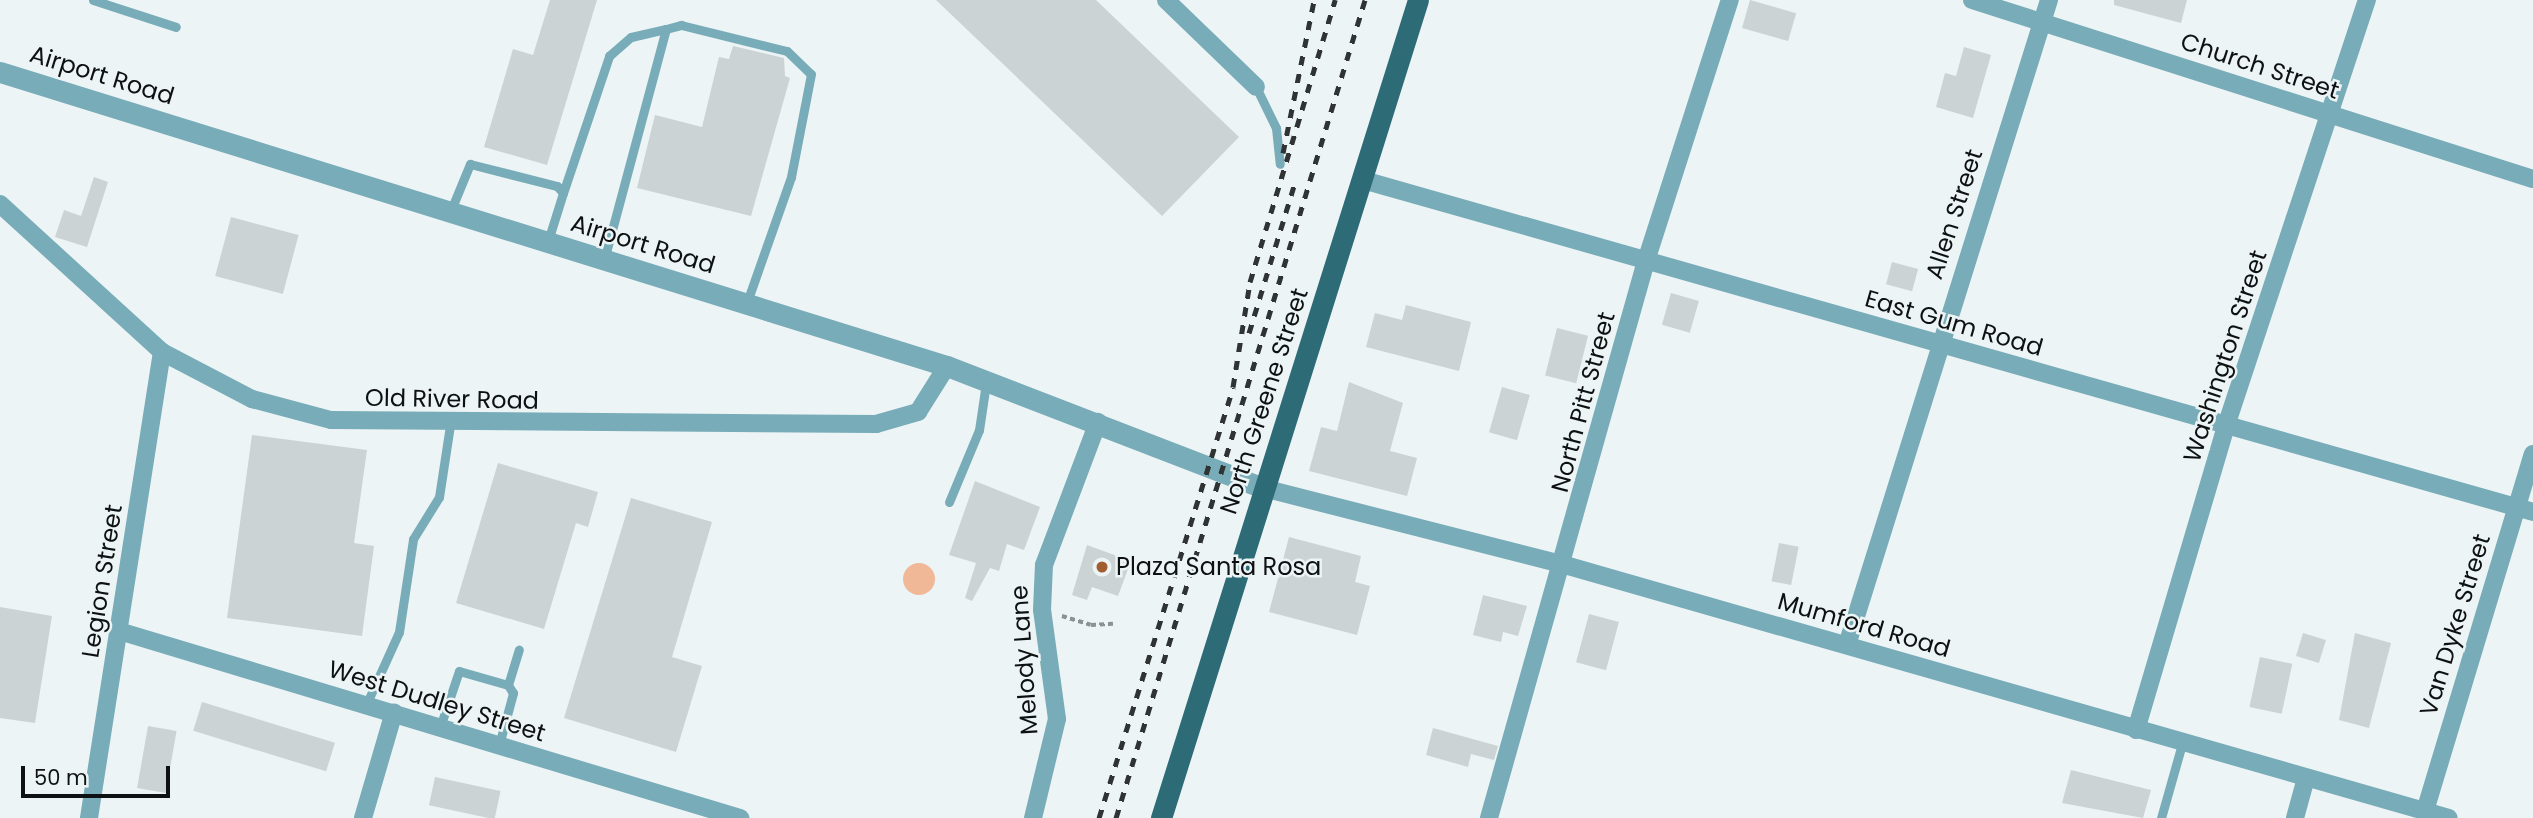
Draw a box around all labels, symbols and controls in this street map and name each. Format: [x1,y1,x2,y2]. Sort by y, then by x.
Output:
street label: Church Street [2177,27,2343,105]
street label: Airport Road [26,39,178,111]
street label: Allen Street [1919,145,1989,283]
street label: Airport Road [567,208,719,280]
street label: Washington Street [2177,246,2273,466]
street label: North Greene Street [1214,284,1314,518]
street label: East Gum Road [1862,284,2046,362]
street label: North Pitt Street [1545,309,1621,495]
street label: Old River Road [365,383,539,415]
street label: Legion Street [76,502,128,660]
street label: Van Dyke Street [2414,531,2496,719]
place label: Plaza Santa Rosa [1116,553,1321,581]
marker: Plaza Santa Rosa [1094,559,1110,575]
street label: Melody Lane [1004,584,1044,736]
street label: Mumford Road [1774,587,1954,663]
street label: West Dudley Street [325,654,549,748]
scale bar [24,752,173,796]
text: 50 m [34,763,88,792]

